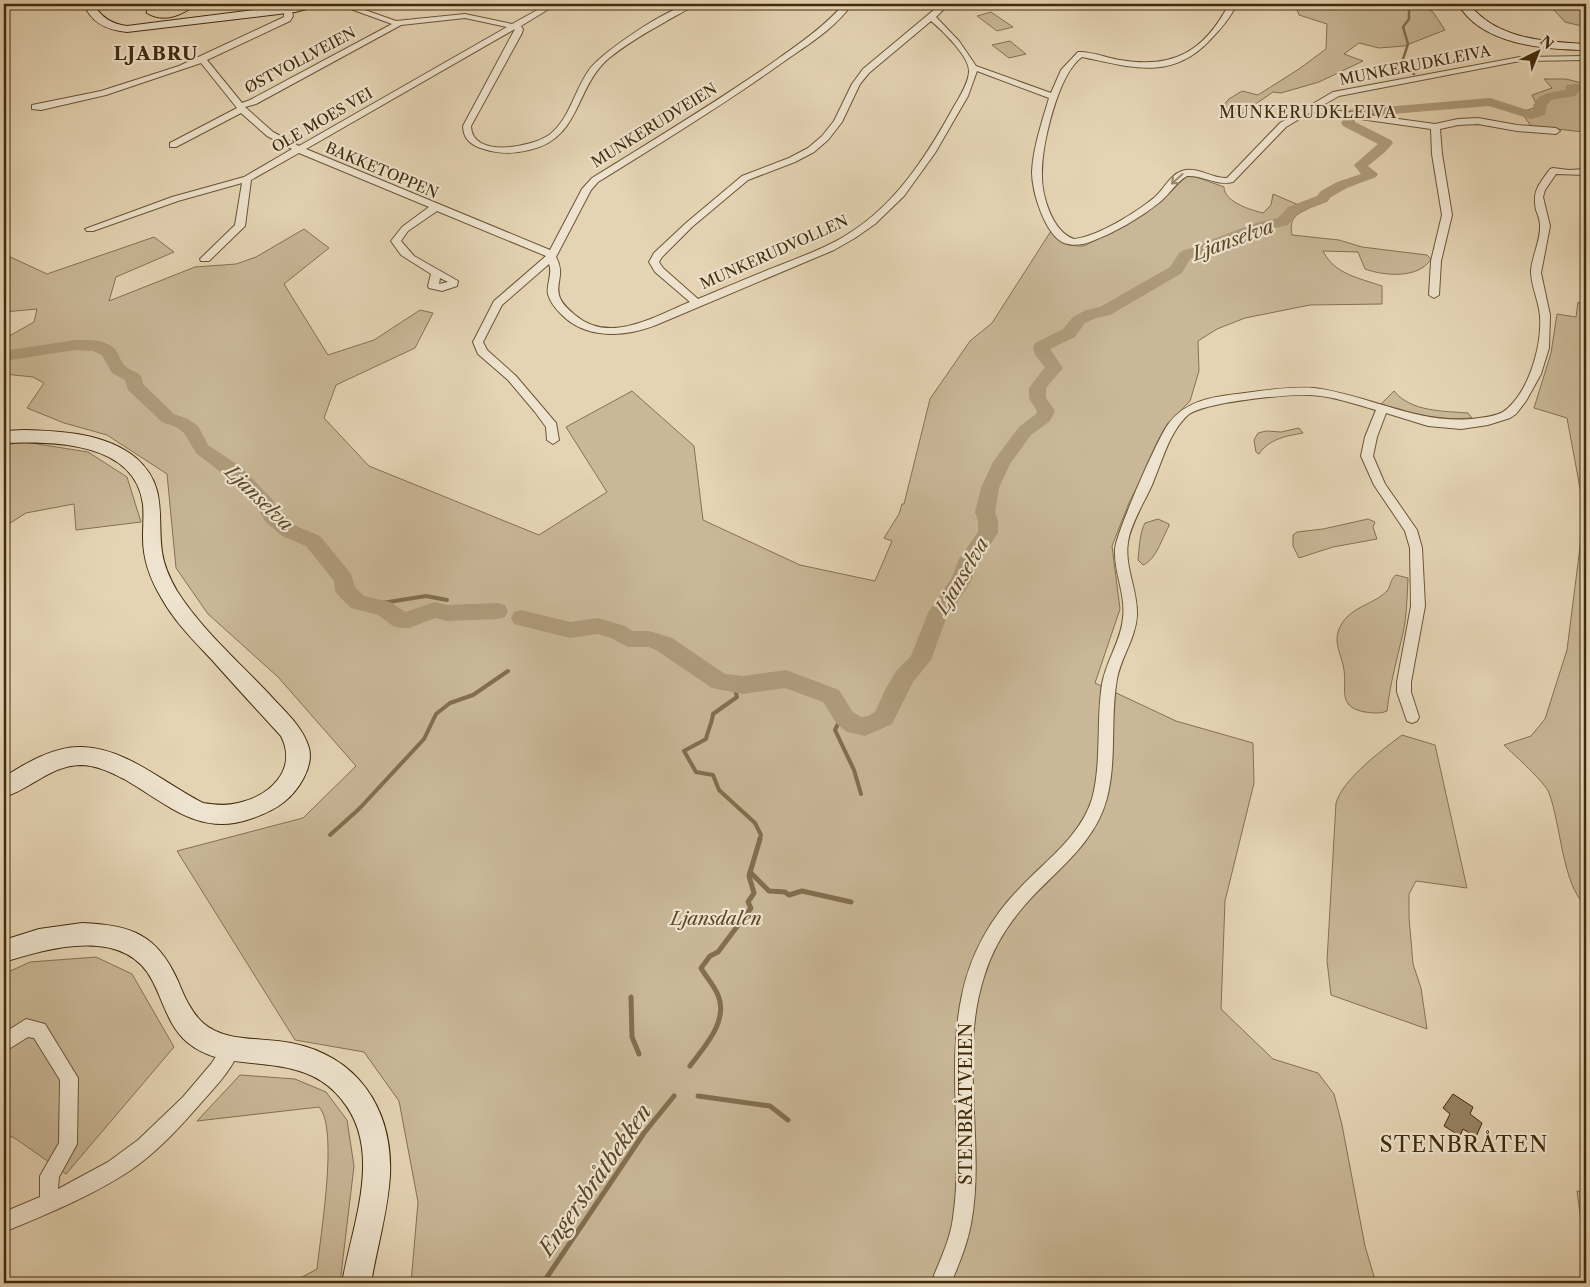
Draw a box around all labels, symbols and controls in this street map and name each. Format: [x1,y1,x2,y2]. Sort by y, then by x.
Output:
street label: ØSTVOLLVEIEN [241,23,359,97]
north arrow [1512,28,1562,78]
text: N [1536,32,1557,53]
street label: MUNKERUDKLEIVA [1338,41,1493,89]
district label: LJABRU [113,42,199,65]
street label: MUNKERUDVEIEN [588,79,720,171]
street label: OLE MOES VEI [268,83,376,157]
district label: MUNKERUDKLEIVA [1219,102,1397,122]
street label: BAKKETOPPEN [323,138,441,202]
one-way arrow [1171,173,1184,185]
street label: MUNKERUDVOLLEN [697,211,851,293]
water label: Ljanselva [1187,214,1277,266]
water label: Ljanselva [219,459,298,536]
water label: Ljanselva [929,533,994,620]
park label: Ljansdalen [668,908,762,930]
street label: STENBRÅTVEIEN [954,1023,977,1185]
water label: Engersbråtbekken [531,1099,657,1263]
district label: STENBRÅTEN [1380,1130,1548,1158]

